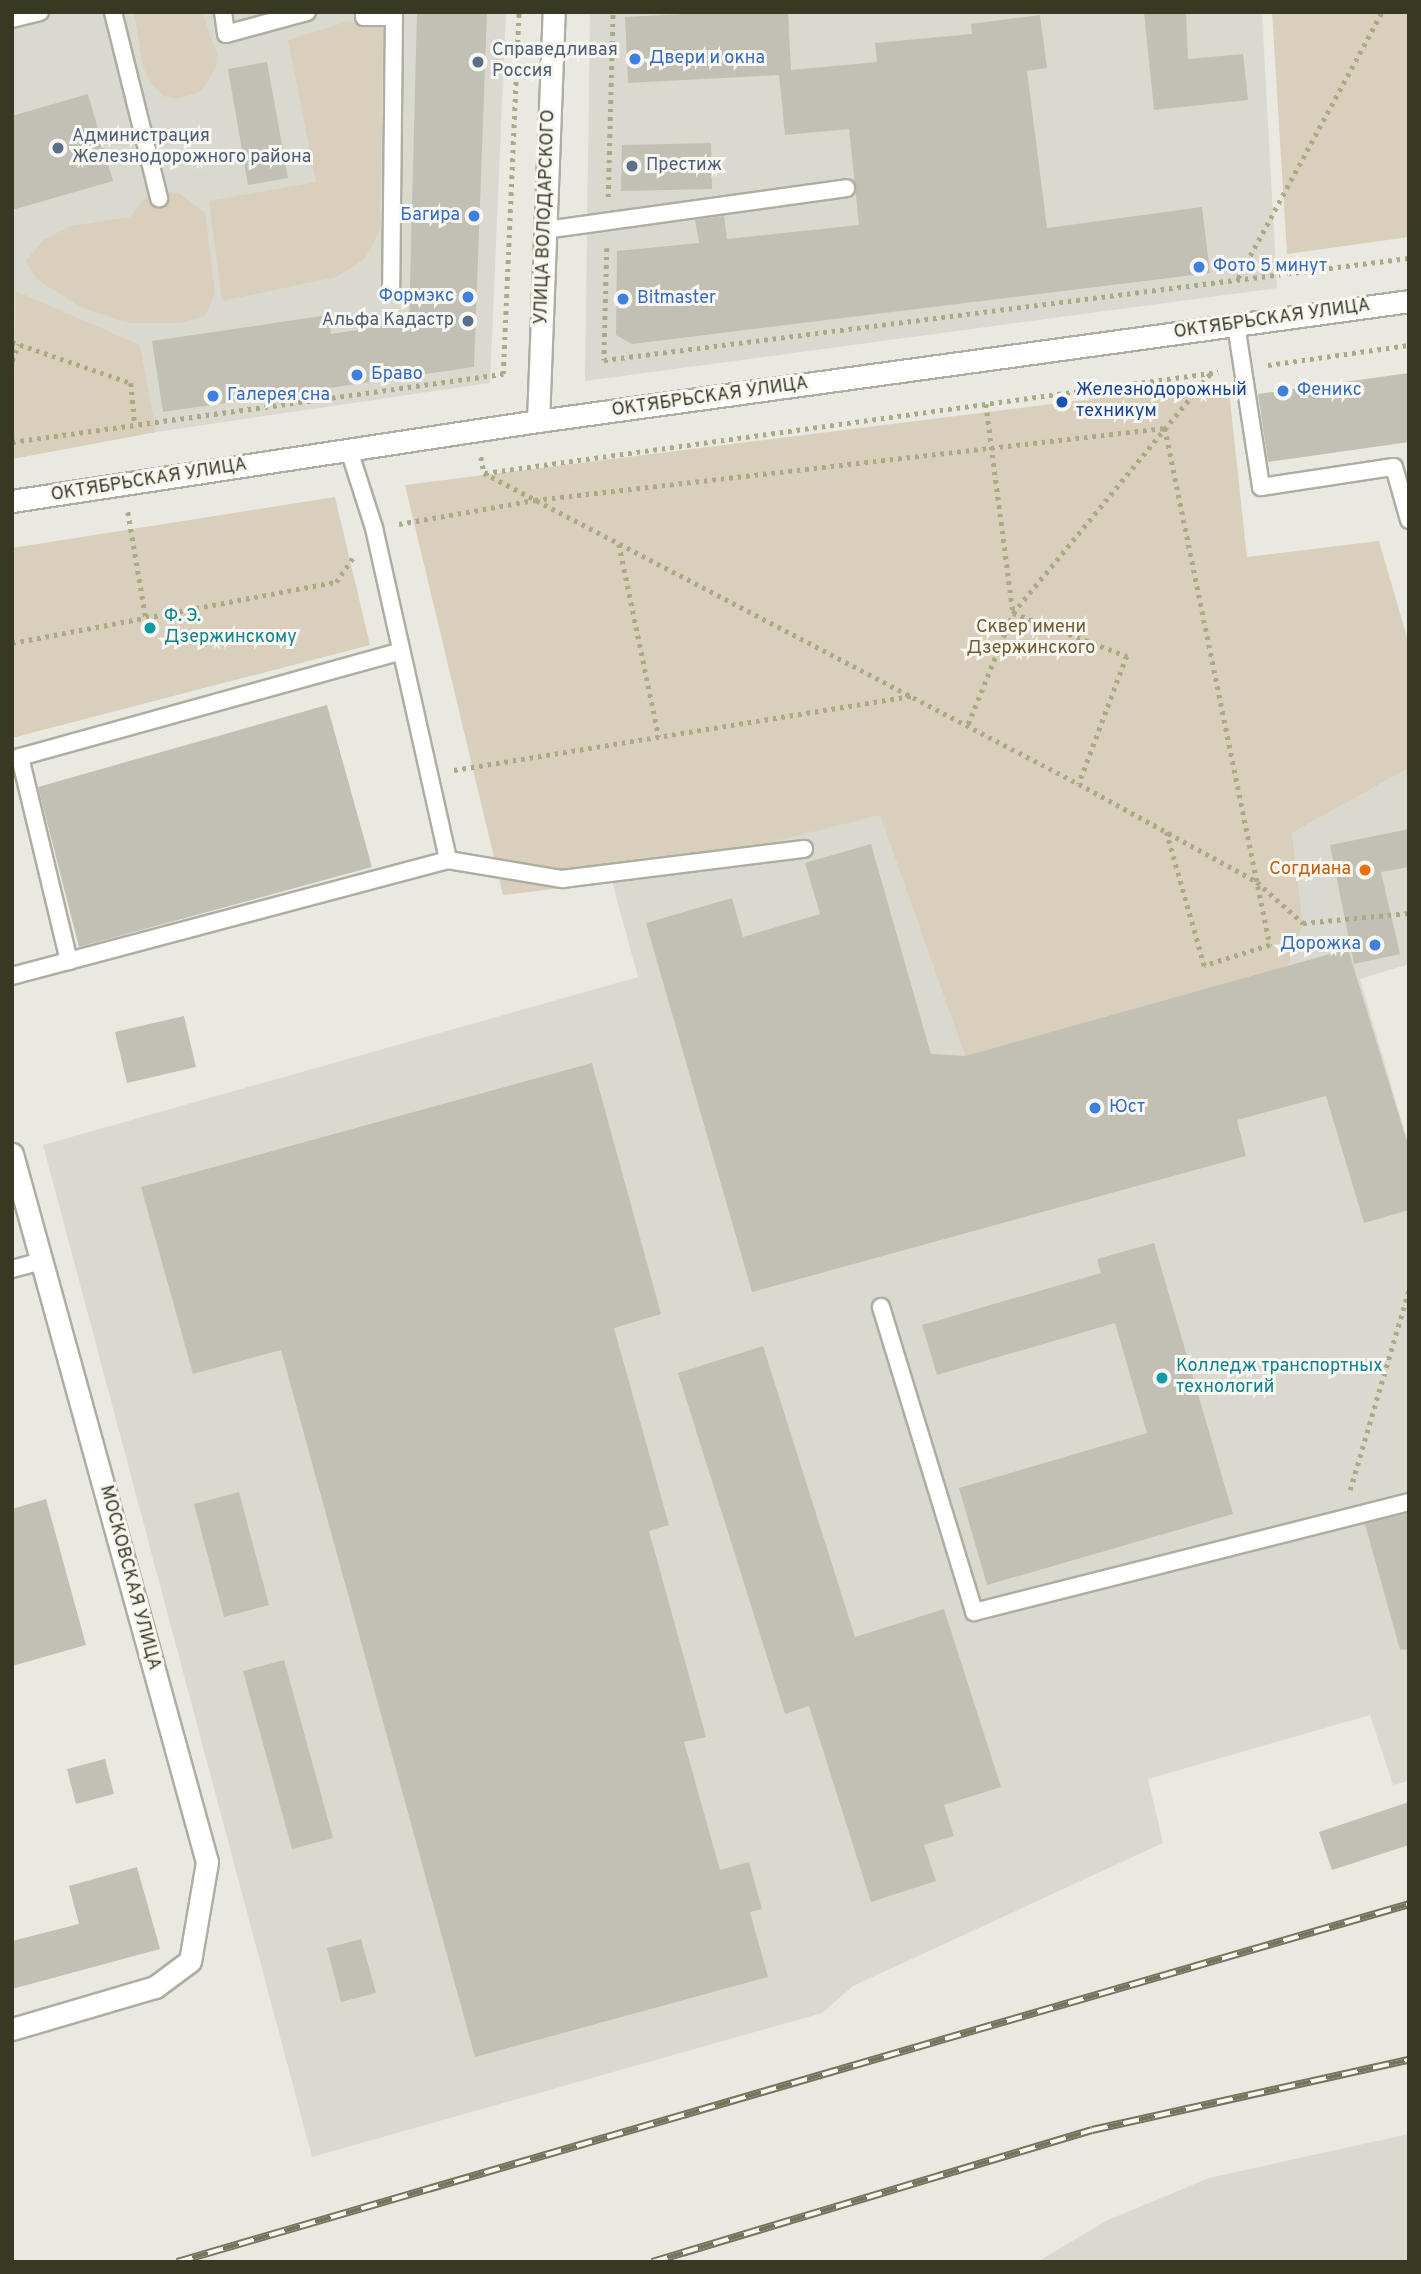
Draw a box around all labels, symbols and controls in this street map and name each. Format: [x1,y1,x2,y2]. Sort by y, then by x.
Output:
place label: Справедливая Россия [492,41,618,84]
place label: Двери и окна [649,48,765,70]
marker: Двери и окна [627,51,643,67]
marker: Справедливая Россия [470,54,486,70]
street label: УЛИЦА ВОЛОДАРСКОГО [531,109,561,325]
place label: Администрация Железнодорожного района [72,127,311,170]
marker: Администрация Железнодорожного района [50,140,66,156]
place label: Престиж [646,155,722,177]
marker: Престиж [624,158,640,174]
place label: Багира [400,205,460,227]
marker: Багира [466,208,482,224]
place label: Фото 5 минут [1213,256,1327,278]
marker: Фото 5 минут [1191,259,1207,275]
place label: Формэкс [379,286,454,308]
place label: Bitmaster [637,288,716,310]
marker: Формэкс [460,289,476,305]
marker: Bitmaster [615,291,631,307]
street label: ОКТЯБРЬСКАЯ УЛИЦА [1173,296,1371,344]
place label: Альфа Кадастр [322,310,454,332]
marker: Альфа Кадастр [460,313,476,329]
place label: Браво [371,364,423,386]
marker: Браво [349,367,365,383]
street label: ОКТЯБРЬСКАЯ УЛИЦА [611,374,809,422]
place label: Феникс [1297,380,1362,402]
place label: Железнодорожный техникум [1076,381,1247,424]
marker: Феникс [1275,383,1291,399]
place label: Галерея сна [227,385,330,407]
marker: Галерея сна [205,388,221,404]
marker: Железнодорожный техникум [1054,394,1070,410]
street label: ОКТЯБРЬСКАЯ УЛИЦА [50,455,248,507]
place label: Ф. Э. Дзержинскому [164,607,297,650]
park label: Сквер имени Дзержинского [967,618,1095,660]
marker: Ф. Э. Дзержинскому [142,620,158,636]
place label: Согдиана [1269,859,1351,881]
marker: Согдиана [1357,862,1373,878]
place label: Дорожка [1280,934,1361,956]
marker: Дорожка [1367,937,1383,953]
place label: Юст [1109,1097,1145,1119]
marker: Юст [1087,1100,1103,1116]
place label: Колледж транспортных технологий [1176,1357,1382,1400]
marker: Колледж транспортных технологий [1154,1370,1170,1386]
street label: МОСКОВСКАЯ УЛИЦА [94,1483,164,1673]

